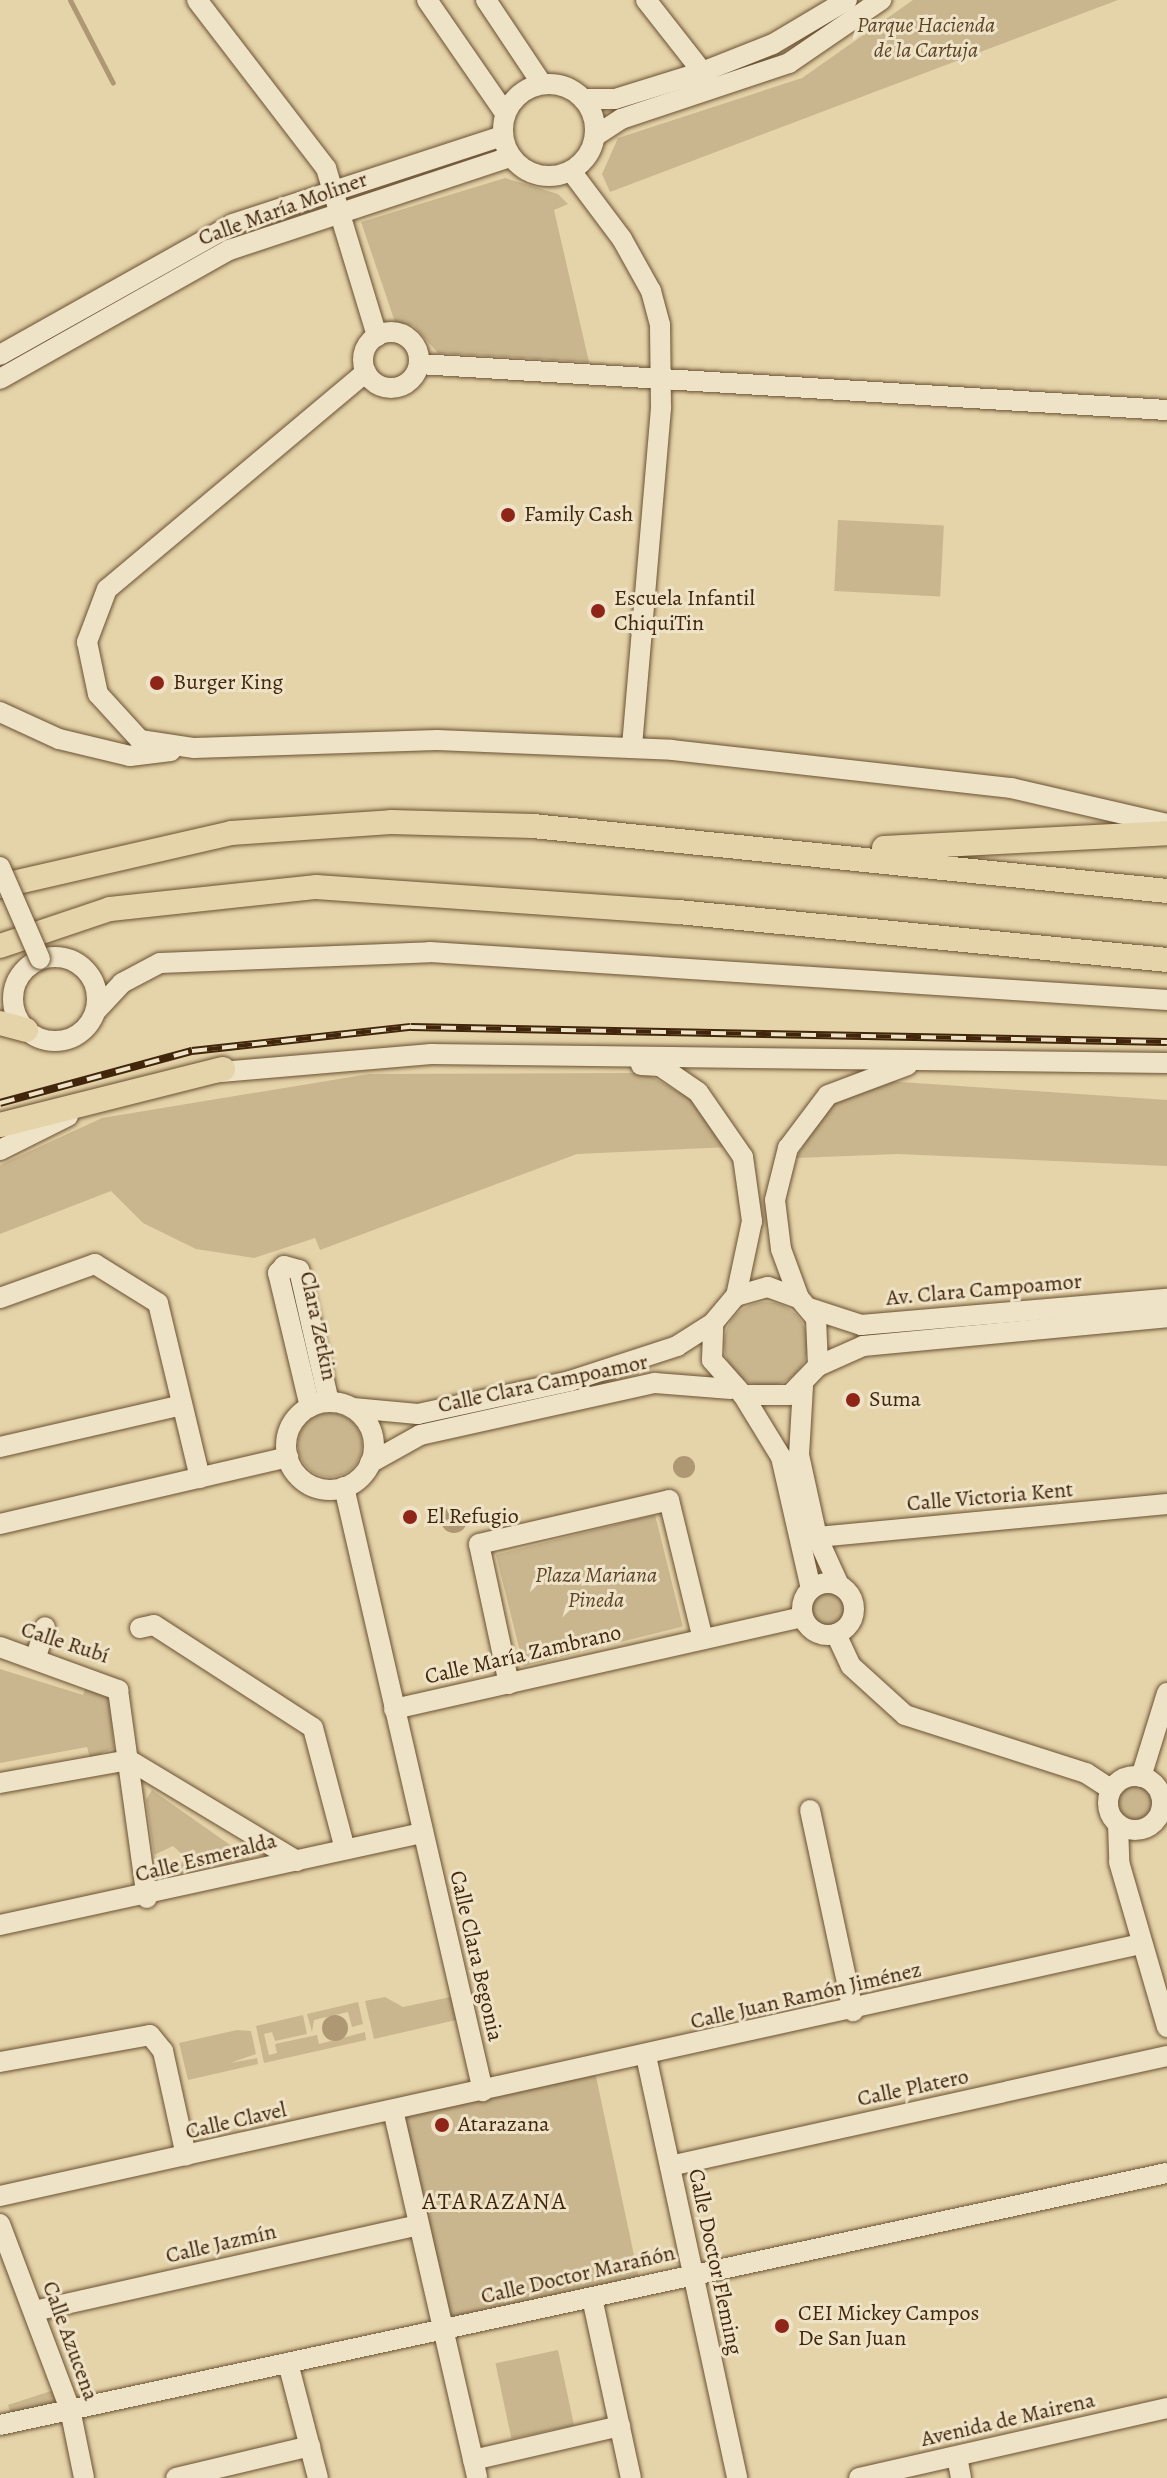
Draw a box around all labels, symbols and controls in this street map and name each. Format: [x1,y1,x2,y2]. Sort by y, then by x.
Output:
park label: Parque Hacienda de la Cartuja [857,12,995,64]
street label: Calle María Moliner [195,166,371,252]
place label: Family Cash [524,502,633,528]
marker: Family Cash [499,506,517,524]
place label: Escuela Infantil ChiquiTin [614,585,755,636]
marker: Escuela Infantil ChiquiTin [589,602,607,620]
place label: Burger King [173,670,283,696]
marker: Burger King [148,674,166,692]
street label: Av. Clara Campoamor [885,1268,1083,1312]
street label: Clara Zetkin [294,1269,342,1383]
street label: Calle Clara Campoamor [436,1349,650,1419]
place label: Suma [869,1387,921,1413]
marker: Suma [844,1391,862,1409]
street label: Calle Victoria Kent [906,1477,1074,1517]
place label: El Refugio [426,1504,519,1530]
marker: El Refugio [401,1508,419,1526]
park label: Plaza Mariana Pineda [535,1562,657,1614]
street label: Calle Rubí [18,1616,112,1670]
street label: Calle María Zambrano [422,1620,624,1690]
street label: Calle Esmeralda [133,1828,279,1888]
street label: Calle Clara Begonia [444,1868,508,2044]
street label: Calle Juan Ramón Jiménez [688,1957,924,2035]
street label: Calle Platero [855,2063,971,2113]
street label: Calle Clavel [183,2097,289,2145]
place label: Atarazana [458,2112,549,2138]
marker: Atarazana [433,2116,451,2134]
street label: Calle Doctor Fleming [682,2166,748,2358]
district label: ATARAZANA [422,2188,568,2216]
street label: Calle Jazmín [163,2218,279,2270]
street label: Calle Doctor Marañón [478,2240,678,2310]
street label: Calle Azucena [36,2278,104,2404]
place label: CEI Mickey Campos De San Juan [798,2300,979,2352]
marker: CEI Mickey Campos De San Juan [773,2317,791,2335]
street label: Avenida de Mairena [918,2387,1098,2453]

